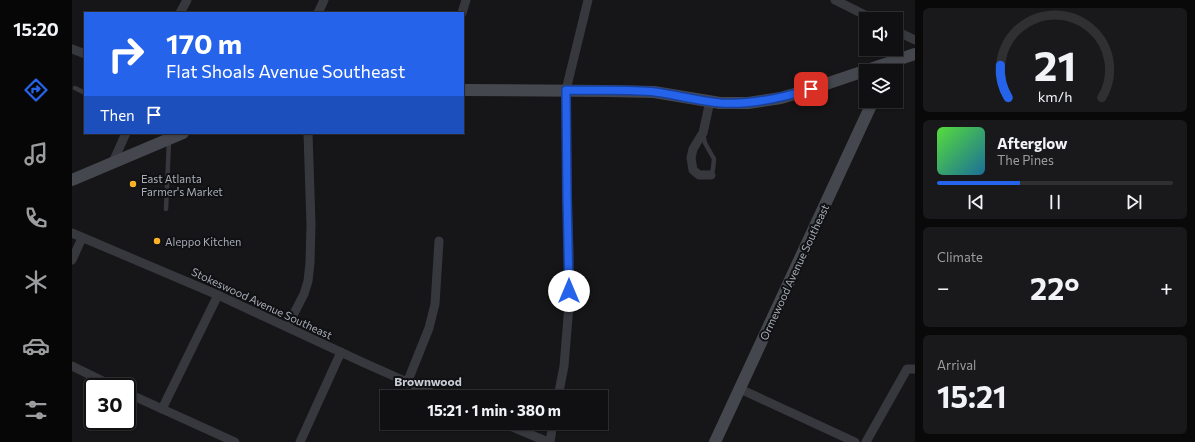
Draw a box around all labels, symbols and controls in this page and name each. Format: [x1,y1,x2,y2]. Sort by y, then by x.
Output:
map controls [859,12,903,108]
button: sound [859,12,903,56]
text: 15:20 [13,18,59,40]
text: 170 m [166,26,242,60]
icon: right [100,28,152,80]
text: 21 [1034,39,1076,90]
text: Flat Shoals Avenue Southeast [166,60,405,82]
button: layers [859,64,903,108]
pin [794,72,828,106]
icon: directions [22,76,50,104]
icon: arrive [800,78,822,100]
text: km/h [1038,87,1072,105]
icon: arrive [143,104,165,126]
text: Then [100,106,135,124]
text: Afterglow [997,134,1067,152]
icon: music [22,140,50,168]
text: The Pines [997,152,1054,168]
place label: East Atlanta Farmer's Market [141,172,223,198]
marker: East Atlanta Farmer's Market [128,179,138,189]
icon: previous [965,191,987,213]
icon: pause [1044,191,1066,213]
icon: next [1123,191,1145,213]
street label: Ormewood Avenue Southeast [757,201,832,342]
icon: phone [22,204,50,232]
place label: Aleppo Kitchen [165,235,241,248]
marker: Aleppo Kitchen [152,236,162,246]
text: Climate [937,249,983,265]
street label: Stokeswood Avenue Southeast [190,265,335,342]
icon: climate [22,268,50,296]
text: 22° [1030,269,1080,306]
position arrow [548,270,590,312]
text: − [937,274,950,301]
text: + [1160,274,1173,301]
icon: car [22,332,50,360]
text: Arrival [937,357,976,373]
district label: Brownwood [394,374,462,388]
text: 15:21 [937,377,1007,414]
speed limit sign: 30 [84,378,136,430]
icon: filters [22,396,50,424]
text: 15:21 · 1 min · 380 m [427,401,561,419]

